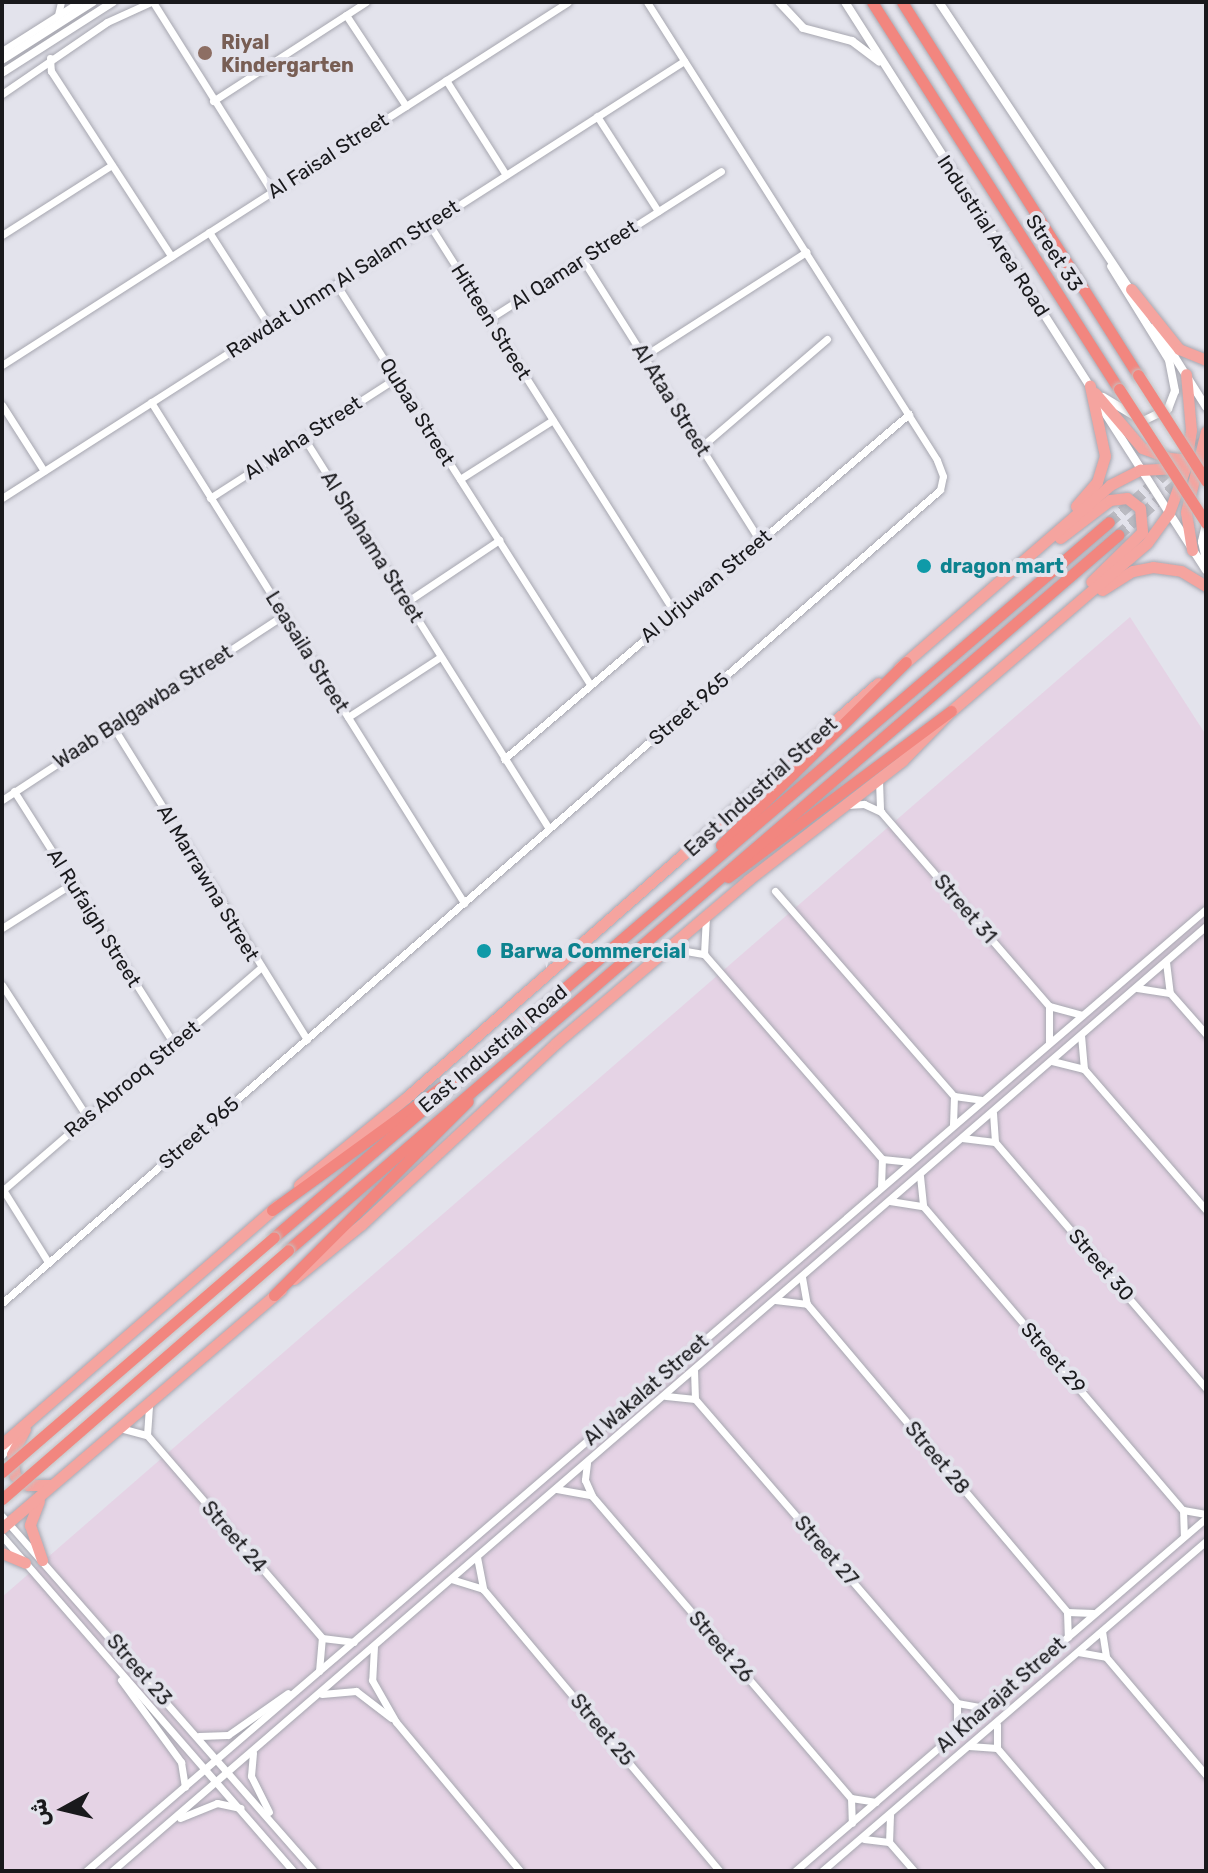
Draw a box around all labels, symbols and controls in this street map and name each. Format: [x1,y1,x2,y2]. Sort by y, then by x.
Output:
place label: Riyal Kindergarten [221,30,354,77]
marker: Riyal Kindergarten [196,44,214,62]
street label: Al Faisal Street [263,108,393,204]
street label: Industrial Area Road [932,151,1054,321]
street label: Rawdat Umm Al Salam Street [222,195,464,363]
street label: Street 33 [1020,210,1088,296]
street label: Al Qamar Street [506,215,642,315]
street label: Hitteen Street [446,260,536,384]
street label: Al Ataa Street [627,339,715,461]
street label: Qubaa Street [374,354,460,470]
street label: Al Waha Street [240,391,366,485]
street label: Al Shahama Street [316,467,428,627]
street label: Al Urjuwan Street [636,524,776,648]
place label: dragon mart [940,554,1064,578]
marker: dragon mart [915,557,933,575]
street label: Leasaila Street [260,587,354,717]
street label: Waab Balgawba Street [49,640,237,774]
street label: Street 965 [644,668,734,750]
street label: East Industrial Street [680,712,842,862]
street label: Al Marrawna Street [152,801,264,965]
street label: Al Rufaigh Street [42,844,146,992]
street label: Street 31 [929,870,1001,948]
place label: Barwa Commercial [500,939,686,963]
marker: Barwa Commercial [475,942,493,960]
street label: East Industrial Road [414,980,572,1118]
street label: Ras Abrooq Street [59,1015,205,1143]
street label: Street 965 [154,1092,244,1174]
street label: Street 30 [1063,1224,1139,1306]
street label: Street 29 [1016,1318,1090,1398]
street label: Al Wakalat Street [579,1329,713,1451]
street label: Street 28 [900,1417,974,1499]
street label: Street 24 [197,1496,271,1578]
street label: Street 27 [789,1511,863,1591]
street label: Street 26 [684,1606,758,1688]
street label: Street 23 [102,1629,176,1711]
street label: Al Kharajat Street [931,1632,1071,1758]
street label: Street 25 [565,1689,639,1771]
north arrow [24,1769,104,1849]
text: ش [24,1797,55,1828]

